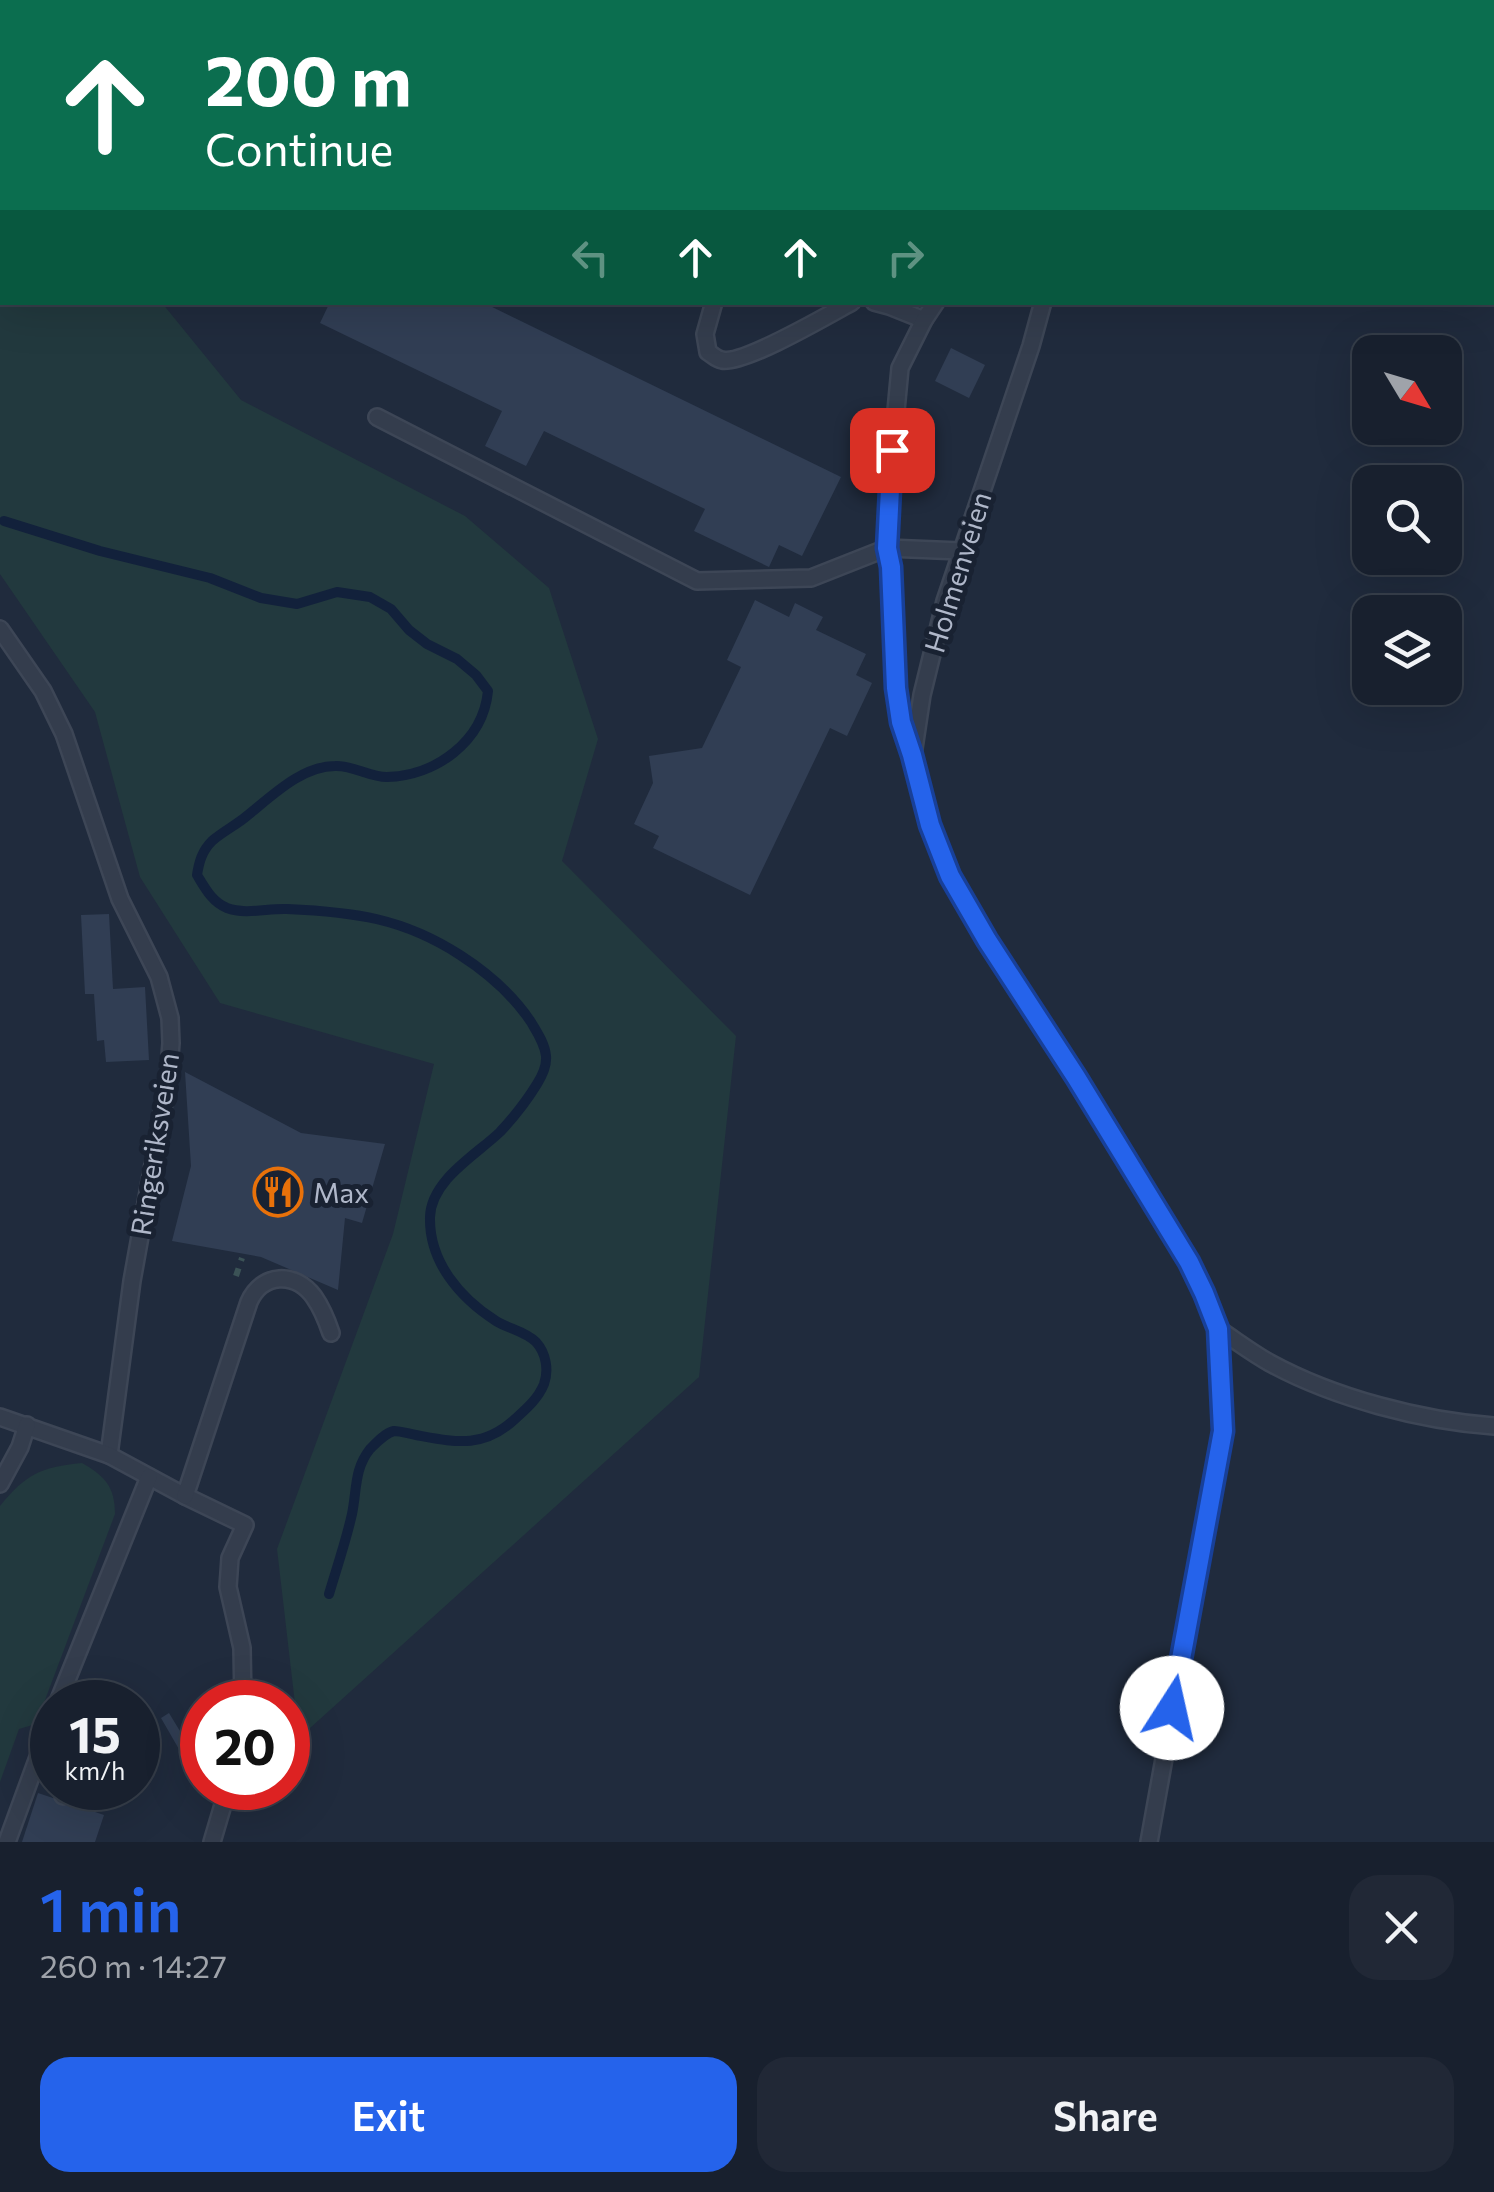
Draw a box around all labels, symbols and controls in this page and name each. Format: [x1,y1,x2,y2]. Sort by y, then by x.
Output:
text: 200 m [205,35,412,120]
icon: ahead [40,40,170,170]
text: Continue [205,120,393,175]
icon: left [563,230,618,285]
icon: ahead [668,230,723,285]
icon: ahead [773,230,828,285]
icon: right [878,230,933,285]
north arrow [1352,335,1462,445]
map controls [1352,335,1462,705]
pin [850,408,935,493]
icon: arrive [865,423,920,478]
button: search [1352,465,1462,575]
street label: Holmenveien [916,487,998,657]
button: layers [1352,595,1462,705]
street label: Ringeriksveien [123,1050,185,1238]
restaurant icon: Max [252,1166,304,1218]
place label: Max [313,1175,369,1209]
position arrow [1120,1656,1224,1760]
speed limit sign: 20 [180,1680,310,1810]
text: 15 [69,1702,121,1763]
text: km/h [65,1755,125,1785]
text: 1 min [40,1871,181,1944]
button: close [1349,1875,1454,1980]
text: 260 m · 14:27 [40,1945,227,1985]
button: Exit [40,2057,737,2172]
button: Share [757,2057,1454,2172]

